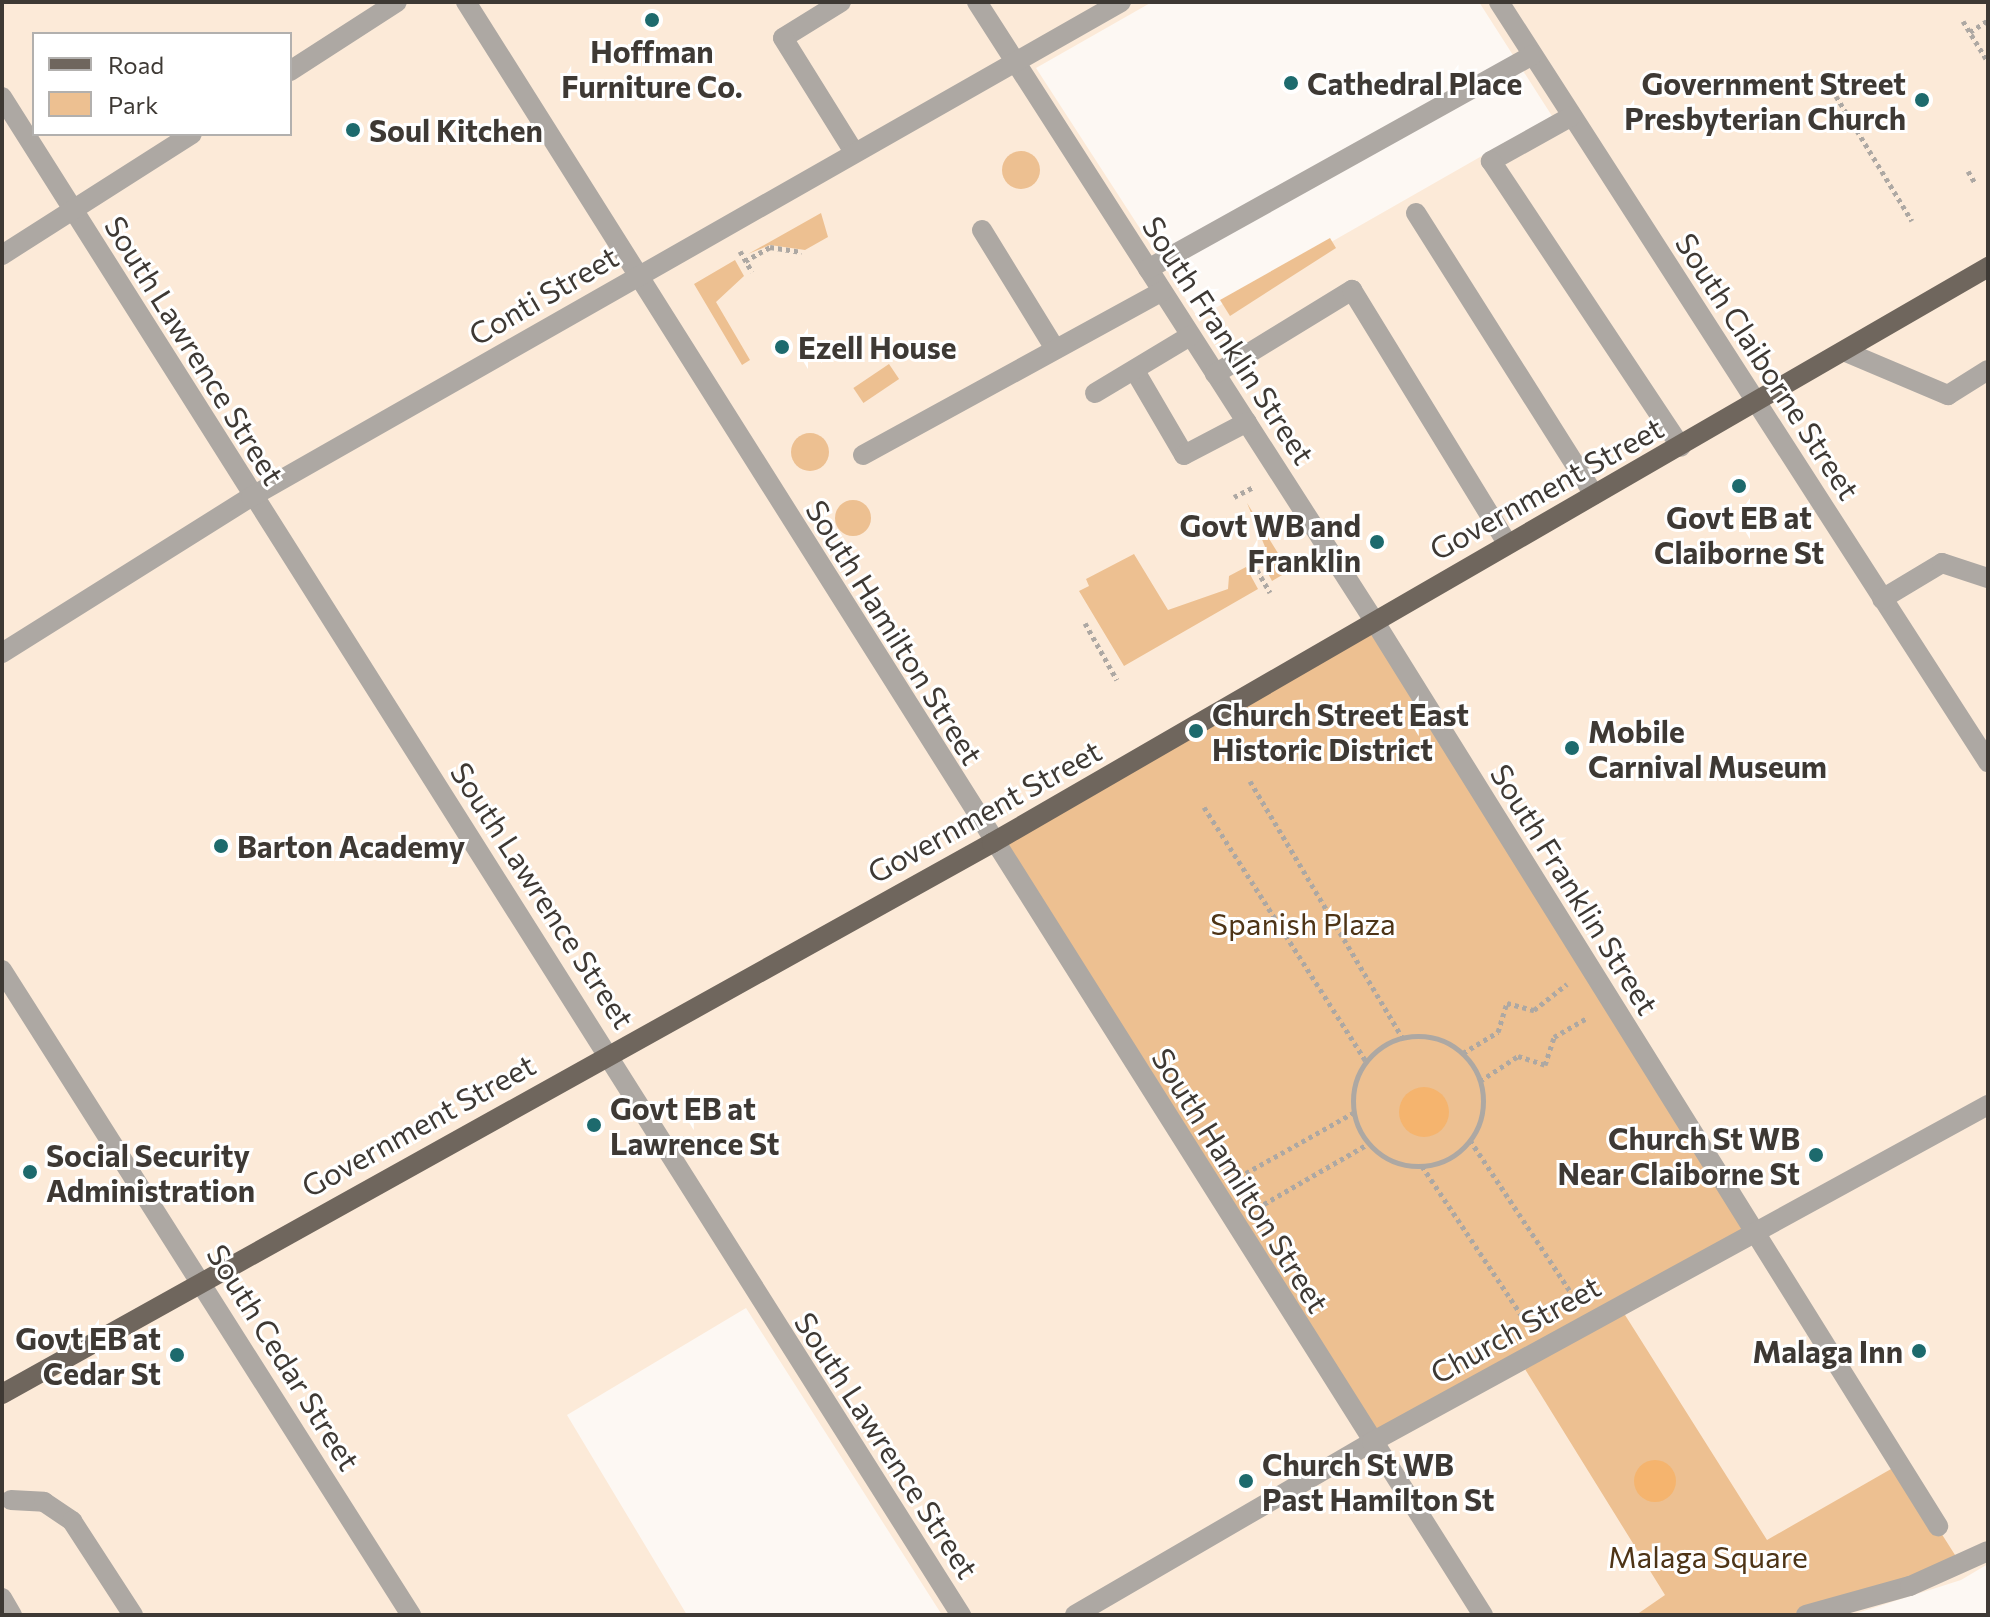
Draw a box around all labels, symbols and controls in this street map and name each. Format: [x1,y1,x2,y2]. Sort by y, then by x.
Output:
marker: Hoffman Furniture Co. [643,11,661,29]
legend [32,32,292,136]
place label: Hoffman Furniture Co. [561,33,743,104]
text: Road [108,50,164,79]
place label: Cathedral Place [1307,65,1522,101]
place label: Government Street Presbyterian Church [1624,65,1906,136]
marker: Cathedral Place [1282,74,1300,92]
text: Park [108,90,158,119]
marker: Government Street Presbyterian Church [1913,91,1931,109]
place label: Soul Kitchen [369,112,543,148]
marker: Soul Kitchen [344,121,362,139]
street label: South Lawrence Street [98,209,292,491]
street label: South Franklin Street [1135,209,1323,471]
street label: South Claiborne Street [1668,226,1868,506]
street label: Conti Street [462,238,624,352]
place label: Ezell House [798,329,956,365]
marker: Ezell House [773,338,791,356]
street label: Government Street [1423,409,1669,567]
marker: Govt EB at Claiborne St [1730,477,1748,495]
street label: South Hamilton Street [799,493,991,771]
place label: Govt EB at Claiborne St [1654,499,1824,570]
place label: Govt WB and Franklin [1179,507,1361,578]
marker: Govt WB and Franklin [1368,533,1386,551]
place label: Church Street East Historic District [1212,696,1469,766]
place label: Mobile Carnival Museum [1588,713,1827,784]
marker: Church Street East Historic District [1187,722,1205,740]
street label: Government Street [861,732,1107,890]
marker: Mobile Carnival Museum [1563,739,1581,757]
street label: South Lawrence Street [444,755,642,1035]
street label: South Franklin Street [1483,757,1667,1021]
place label: Barton Academy [237,828,465,864]
marker: Barton Academy [212,837,230,855]
park label: Spanish Plaza [1210,905,1396,941]
street label: South Hamilton Street [1145,1041,1337,1319]
street label: Government Street [295,1046,541,1204]
place label: Govt EB at Lawrence St [610,1090,779,1160]
marker: Govt EB at Lawrence St [585,1116,603,1134]
place label: Church St WB Near Claiborne St [1558,1120,1800,1190]
place label: Social Security Administration [46,1137,255,1208]
marker: Church St WB Near Claiborne St [1807,1146,1825,1164]
marker: Social Security Administration [21,1163,39,1181]
street label: South Cedar Street [200,1237,368,1477]
street label: Church Street [1424,1268,1606,1390]
street label: South Lawrence Street [788,1305,986,1585]
place label: Govt EB at Cedar St [15,1320,161,1390]
place label: Malaga Inn [1753,1333,1903,1369]
marker: Malaga Inn [1910,1342,1928,1360]
marker: Govt EB at Cedar St [168,1346,186,1364]
place label: Church St WB Past Hamilton St [1262,1446,1494,1516]
marker: Church St WB Past Hamilton St [1237,1472,1255,1490]
park label: Malaga Square [1608,1538,1808,1574]

